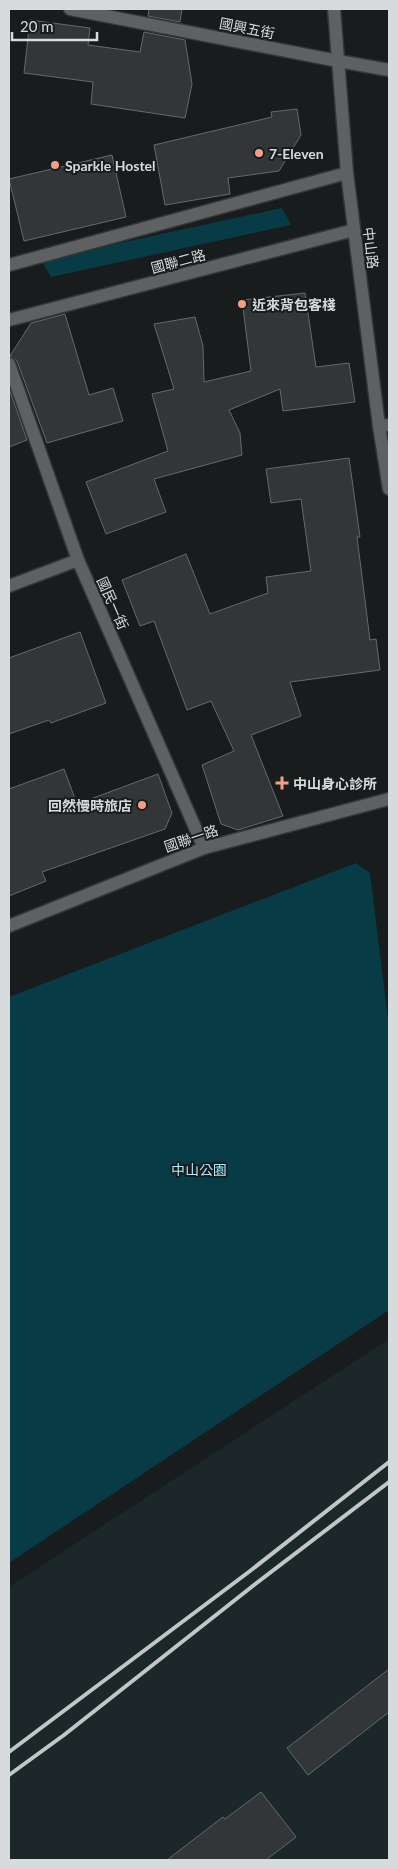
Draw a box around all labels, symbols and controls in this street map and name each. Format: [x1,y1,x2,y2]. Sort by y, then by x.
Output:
scale bar [12,10,98,42]
street label: 國興五街 [218,14,276,42]
text: 20 m [20,17,54,35]
place label: 7-Eleven [269,145,324,162]
marker: 7-Eleven [253,147,265,159]
place label: Sparkle Hostel [65,157,156,174]
marker: Sparkle Hostel [49,159,61,171]
street label: 中山路 [360,226,382,270]
street label: 國聯二路 [149,246,207,276]
place label: 近來背包客棧 [252,296,336,313]
marker: 近來背包客棧 [236,298,248,310]
street label: 國民一街 [94,574,132,632]
place label: 中山身心診所 [293,775,377,792]
marker: 中山身心診所 [275,776,289,790]
place label: 回然慢時旅店 [48,797,132,814]
marker: 回然慢時旅店 [136,799,148,811]
street label: 國聯一路 [162,821,220,855]
park label: 中山公園 [171,1161,227,1178]

